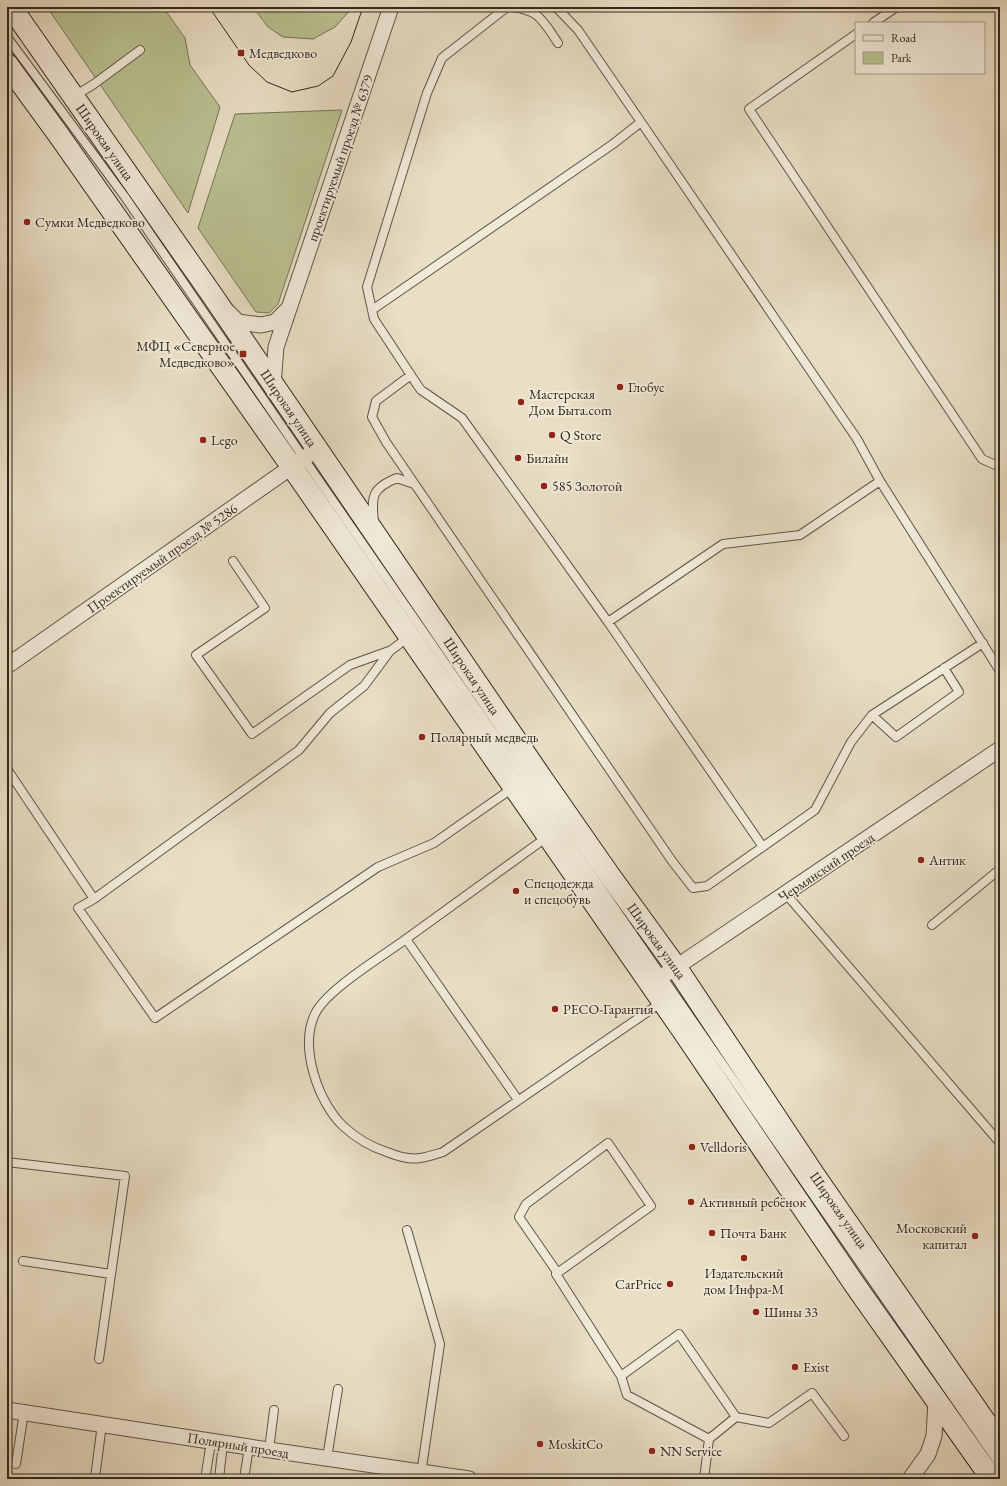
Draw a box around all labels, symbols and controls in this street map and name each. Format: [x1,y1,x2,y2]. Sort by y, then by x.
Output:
legend [855,22,985,74]
text: Road [891,30,917,46]
place label: Медведково [249,44,317,62]
marker: Медведково [236,48,246,58]
text: Park [891,50,912,66]
street label: проектируемый проезд № 6379 [303,72,377,244]
street label: Широкая улица [72,100,138,184]
place label: Сумки Медведково [35,213,145,231]
marker: Сумки Медведково [22,217,32,227]
place label: МФЦ «Северное Медведково» [136,337,236,371]
marker: МФЦ «Северное Медведково» [238,349,248,359]
street label: Широкая улица [256,366,322,451]
place label: Глобус [628,378,665,396]
marker: Глобус [615,382,625,392]
place label: Мастерская Дом Быта.com [529,385,612,419]
marker: Мастерская Дом Быта.com [516,397,526,407]
place label: Q Store [560,426,602,444]
marker: Q Store [547,430,557,440]
place label: Lego [211,431,238,449]
marker: Lego [198,435,208,445]
place label: Билайн [526,449,569,467]
marker: Билайн [513,453,523,463]
place label: 585 Золотой [552,477,623,495]
marker: 585 Золотой [539,481,549,491]
street label: Проектируемый проезд № 5286 [83,499,241,617]
street label: Широкая улица [439,634,505,719]
place label: Полярный медведь [430,728,539,746]
marker: Полярный медведь [417,732,427,742]
street label: Чермянский проезд [774,828,878,906]
place label: Антик [928,851,966,869]
marker: Антик [916,855,926,865]
place label: Спецодежда и спецобувь [524,874,594,908]
marker: Спецодежда и спецобувь [511,886,521,896]
street label: Широкая улица [623,899,691,983]
place label: РЕСО-Гарантия [563,1000,654,1018]
marker: РЕСО-Гарантия [550,1004,560,1014]
place label: Velldoris [700,1138,747,1156]
marker: Velldoris [687,1142,697,1152]
street label: Широкая улица [806,1168,872,1252]
place label: Активный ребёнок [698,1193,807,1211]
marker: Активный ребёнок [686,1197,696,1207]
place label: Московский капитал [896,1219,968,1253]
place label: Почта Банк [720,1224,787,1242]
marker: Почта Банк [707,1228,717,1238]
marker: Московский капитал [970,1231,980,1241]
marker: Издательский дом Инфра-М [739,1253,749,1263]
place label: Издательский дом Инфра-М [704,1264,785,1298]
place label: CarPrice [615,1275,663,1293]
marker: CarPrice [665,1279,675,1289]
place label: Шины 33 [764,1303,818,1321]
marker: Шины 33 [751,1307,761,1317]
place label: Exist [803,1358,830,1376]
marker: Exist [790,1362,800,1372]
street label: Полярный проезд [186,1428,291,1462]
place label: MoskitCo [548,1435,603,1453]
marker: MoskitCo [535,1439,545,1449]
place label: NN Service [660,1442,723,1460]
marker: NN Service [647,1446,657,1456]

